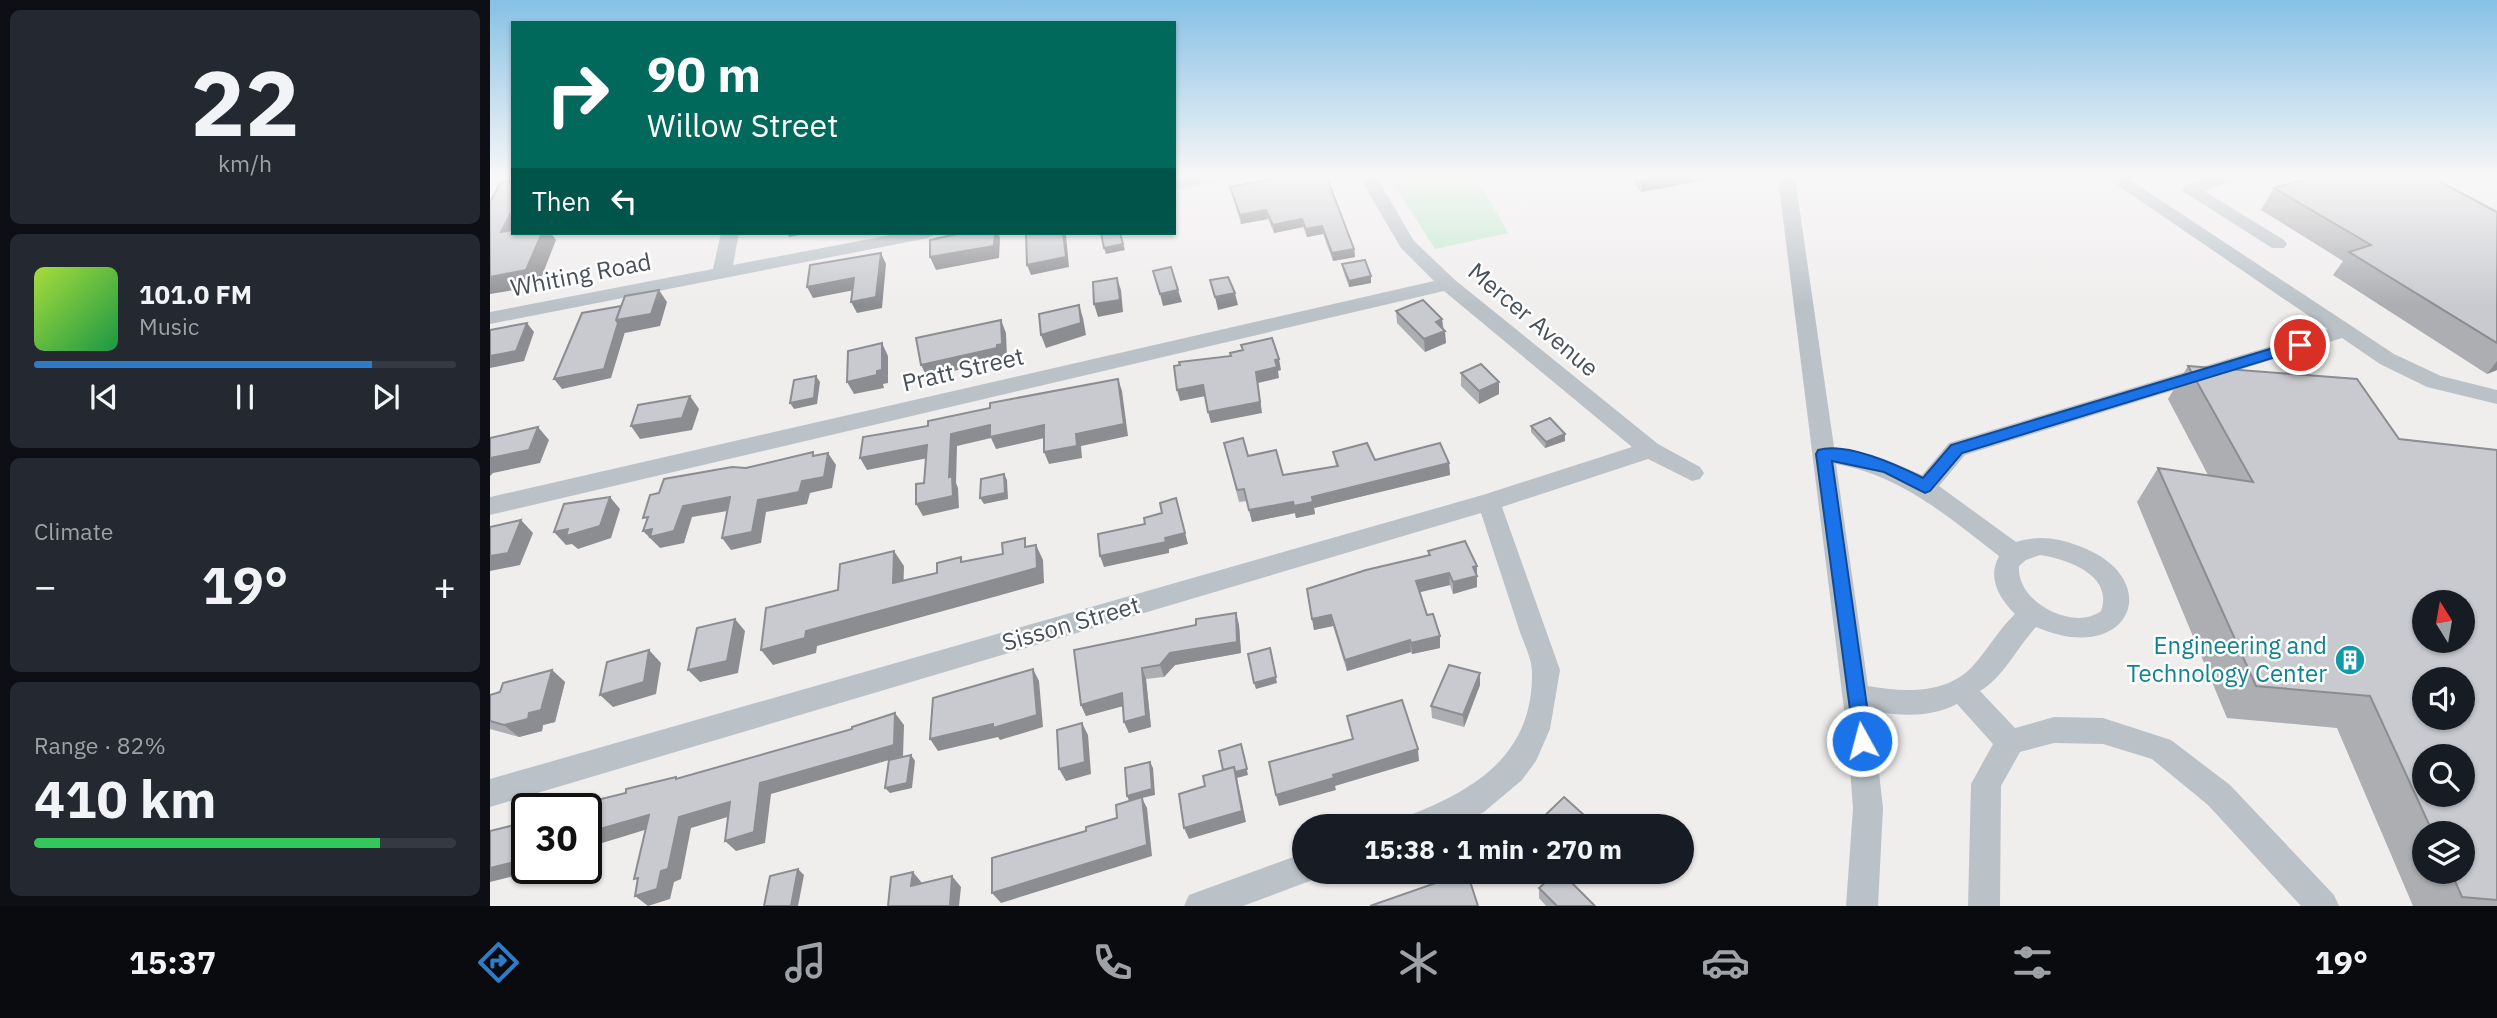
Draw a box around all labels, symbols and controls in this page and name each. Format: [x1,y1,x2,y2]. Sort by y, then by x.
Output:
text: 90 m [647,42,761,105]
text: 22 [190,43,300,161]
icon: right [532,49,623,140]
text: Willow Street [647,104,838,146]
text: km/h [218,148,272,178]
icon: left [605,182,643,220]
text: Then [532,184,591,218]
street label: Whiting Road [508,245,654,303]
street label: Mercer Avenue [1462,255,1606,383]
text: 101.0 FM [139,277,252,311]
text: Music [139,311,199,341]
pin [2270,315,2330,375]
icon: arrive [2281,326,2319,364]
street label: Pratt Street [899,339,1027,399]
icon: previous [85,378,123,416]
icon: pause [226,378,264,416]
icon: next [367,378,405,416]
text: Climate [34,516,113,546]
text: 19° [202,551,288,618]
text: − [34,561,57,610]
text: + [433,561,456,610]
street label: Sisson Street [998,588,1143,658]
north arrow [2412,590,2474,653]
map controls [2412,590,2475,884]
place label: Engineering and Technology Center [2126,629,2327,689]
building icon: Engineering and Technology Center [2333,643,2367,677]
button: sound [2412,667,2475,730]
position arrow [1825,704,1899,778]
text: Range · 82% [34,730,166,760]
button: search [2412,744,2475,807]
text: 410 km [34,765,216,832]
speed limit sign: 30 [511,793,602,884]
button: layers [2412,821,2475,884]
text: 15:38 · 1 min · 270 m [1364,832,1622,866]
icon: directions [474,938,523,987]
icon: music [781,938,830,987]
icon: phone [1088,938,1137,987]
icon: climate [1394,938,1443,987]
icon: car [1701,938,1750,987]
icon: filters [2008,938,2057,987]
text: 15:37 [129,941,216,983]
text: 19° [2315,941,2368,983]

